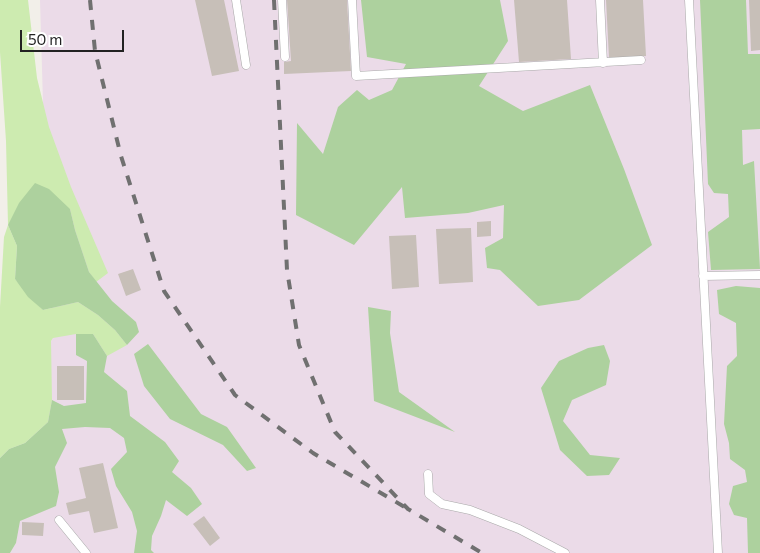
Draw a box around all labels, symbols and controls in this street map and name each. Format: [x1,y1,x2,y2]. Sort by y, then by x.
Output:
scale bar [22,20,126,52]
text: 50 m [28,30,62,48]

